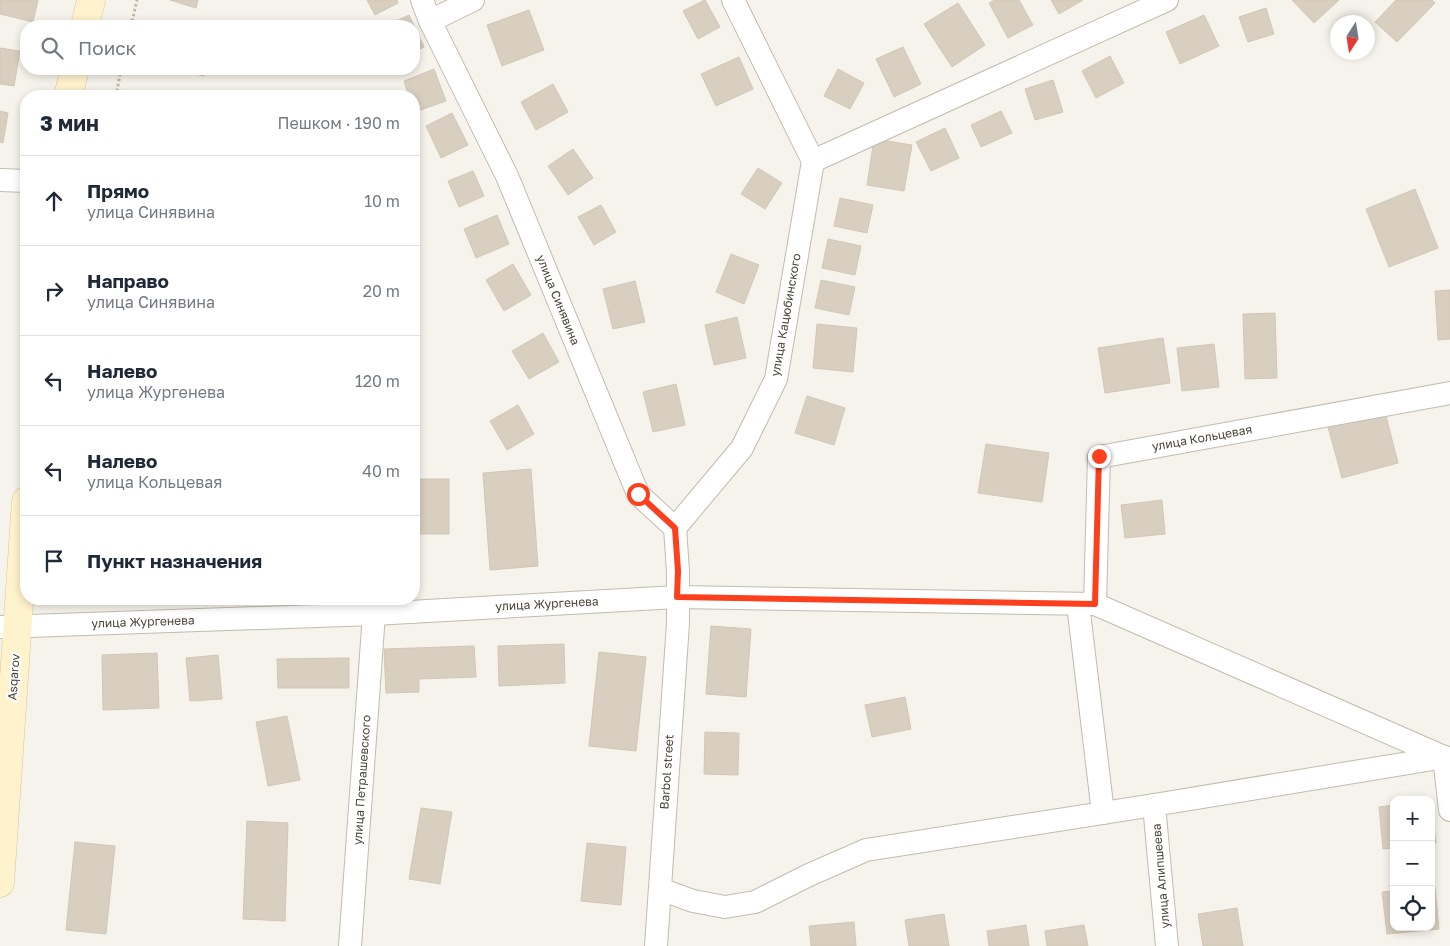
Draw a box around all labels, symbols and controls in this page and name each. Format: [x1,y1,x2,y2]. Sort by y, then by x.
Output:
north arrow [1330,15,1375,60]
search box [20,20,420,75]
icon: search [38,34,66,62]
text: Поиск [78,36,137,59]
text: 3 мин [40,110,99,136]
text: Пешком · 190 m [277,113,400,133]
text: Прямо [87,179,149,202]
icon: ahead [40,187,68,215]
text: 10 m [364,191,400,211]
text: улица Синявина [87,202,215,222]
street label: улица Синявина [534,252,583,347]
street label: улица Кацюбинского [767,252,804,378]
text: Направо [87,269,169,292]
icon: right [40,277,68,305]
text: 20 m [363,281,400,301]
text: улица Синявина [87,292,215,312]
text: Налево [87,359,157,382]
icon: left [40,367,68,395]
text: 120 m [355,371,400,391]
text: улица Жургенева [87,382,225,402]
street label: улица Кольцевая [1151,421,1253,454]
route end [1088,445,1111,468]
text: Налево [87,449,157,472]
icon: left [40,457,68,485]
text: 40 m [362,461,400,481]
text: улица Кольцевая [87,472,222,492]
route start [627,483,650,506]
icon: arrive [40,547,68,575]
text: Пункт назначения [87,549,262,572]
street label: улица Жургенева [495,593,599,614]
street label: улица Жургенева [91,612,195,631]
street label: Asqarov [4,653,23,701]
street label: улица Петрашевского [349,714,374,846]
street label: Barbol street [656,734,677,810]
map controls [1390,796,1435,931]
button: + [1390,796,1435,841]
street label: улица Алипшеева [1148,823,1173,929]
button: − [1390,841,1435,886]
button: locate [1390,886,1435,931]

